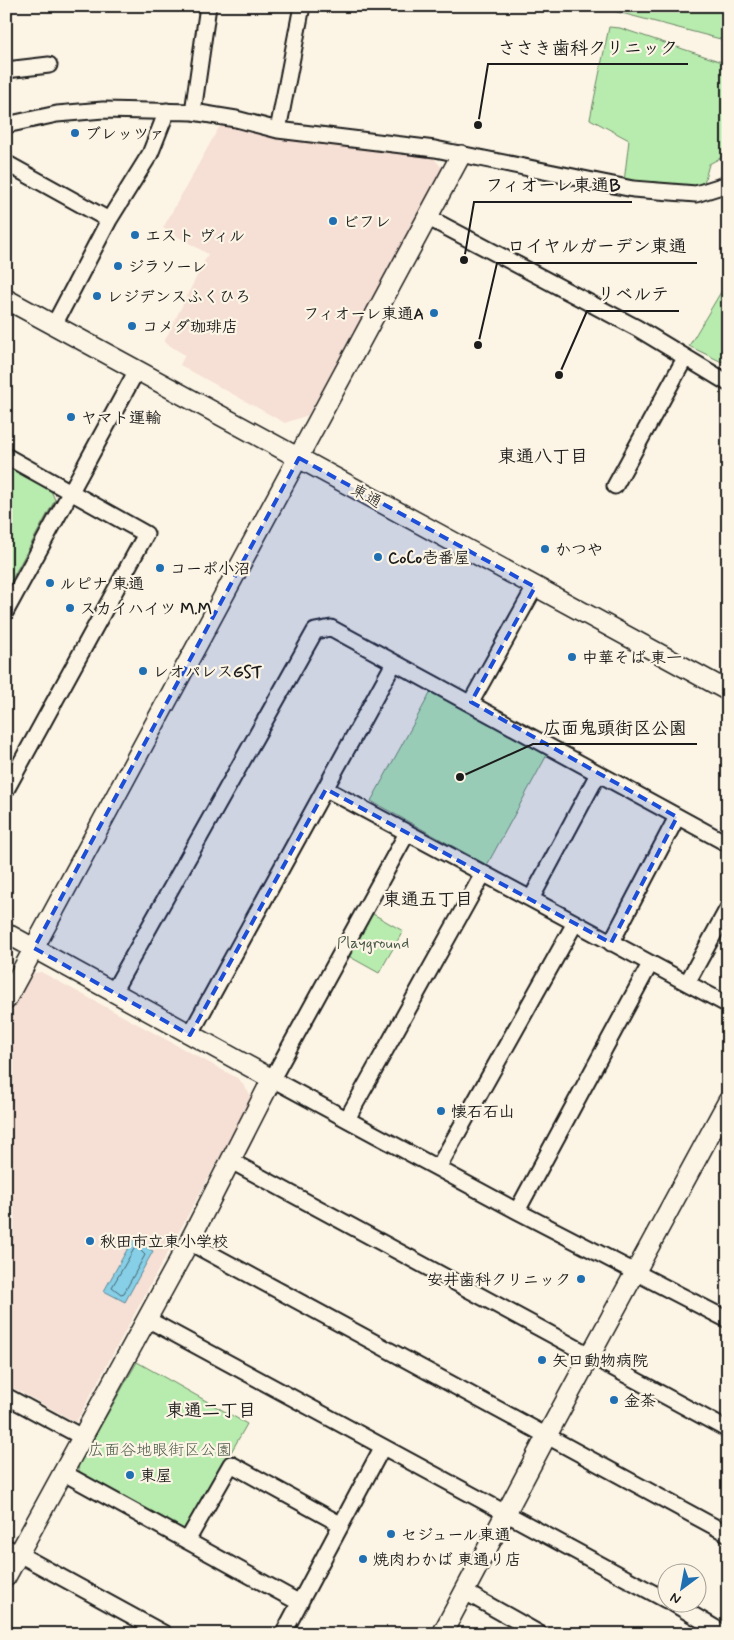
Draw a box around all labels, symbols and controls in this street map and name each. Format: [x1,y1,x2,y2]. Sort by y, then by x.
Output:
callout: ささき歯科クリニック [488,31,688,64]
text: ささき歯科クリニック [498,37,678,61]
place label: ブレッツァ [85,124,165,145]
marker: ブレッツァ [69,127,81,139]
callout: フィオーレ東通B [474,169,632,202]
text: フィオーレ東通B [485,174,621,198]
place label: ビフレ [343,212,391,233]
marker: ビフレ [327,215,339,227]
place label: エスト ヴィル [145,226,245,247]
marker: エスト ヴィル [129,229,141,241]
callout: ロイヤルガーデン東通 [497,230,697,263]
text: ロイヤルガーデン東通 [507,235,687,259]
place label: ジラソーレ [128,257,207,278]
marker: ジラソーレ [112,260,124,272]
callout: リベルテ [587,278,679,311]
text: リベルテ [597,283,669,307]
place label: レジデンスふくひろ [107,287,251,308]
marker: レジデンスふくひろ [91,290,103,302]
place label: フィオーレ東通A [303,304,424,325]
marker: フィオーレ東通A [428,307,440,319]
place label: コメダ珈琲店 [142,317,238,338]
marker: コメダ珈琲店 [126,320,138,332]
place label: ヤマト運輸 [81,408,162,429]
marker: ヤマト運輸 [65,411,77,423]
district label: 東通八丁目 [498,445,588,469]
street label: 東通 [347,479,385,513]
place label: かつや [555,540,603,561]
marker: かつや [539,543,551,555]
place label: CoCo壱番屋 [388,548,470,569]
marker: CoCo壱番屋 [372,551,384,563]
place label: コーポ小沼 [170,559,250,580]
marker: コーポ小沼 [154,562,166,574]
place label: ルピナ 東通 [60,574,144,595]
marker: ルピナ 東通 [44,577,56,589]
place label: スカイハイツ M.M [80,599,212,620]
marker: スカイハイツ M.M [64,602,76,614]
place label: 中華そば 東一 [582,648,682,669]
marker: 中華そば 東一 [566,651,578,663]
place label: レオパレスGST [153,662,263,683]
marker: レオパレスGST [137,665,149,677]
callout: 広面鬼頭街区公園 [533,711,697,744]
text: 広面鬼頭街区公園 [543,717,687,741]
district label: 東通五丁目 [383,888,473,912]
park label: Playground [337,933,409,954]
place label: 懐石石山 [451,1102,515,1123]
marker: 懐石石山 [435,1105,447,1117]
place label: 秋田市立東小学校 [100,1232,228,1253]
marker: 秋田市立東小学校 [84,1235,96,1247]
place label: 安井歯科クリニック [427,1270,571,1291]
marker: 安井歯科クリニック [575,1273,587,1285]
place label: 矢口動物病院 [552,1351,648,1372]
marker: 矢口動物病院 [536,1354,548,1366]
place label: 金茶 [624,1391,656,1412]
marker: 金茶 [608,1394,620,1406]
district label: 東通二丁目 [166,1399,256,1423]
park label: 広面谷地眼街区公園 [88,1440,232,1461]
place label: 東屋 [140,1466,172,1487]
marker: 東屋 [124,1469,136,1481]
place label: セジュール東通 [401,1525,511,1546]
marker: セジュール東通 [385,1528,397,1540]
place label: 焼肉わかば 東通り店 [373,1550,521,1571]
marker: 焼肉わかば 東通り店 [357,1553,369,1565]
north arrow [656,1562,706,1612]
text: N [667,1588,684,1608]

